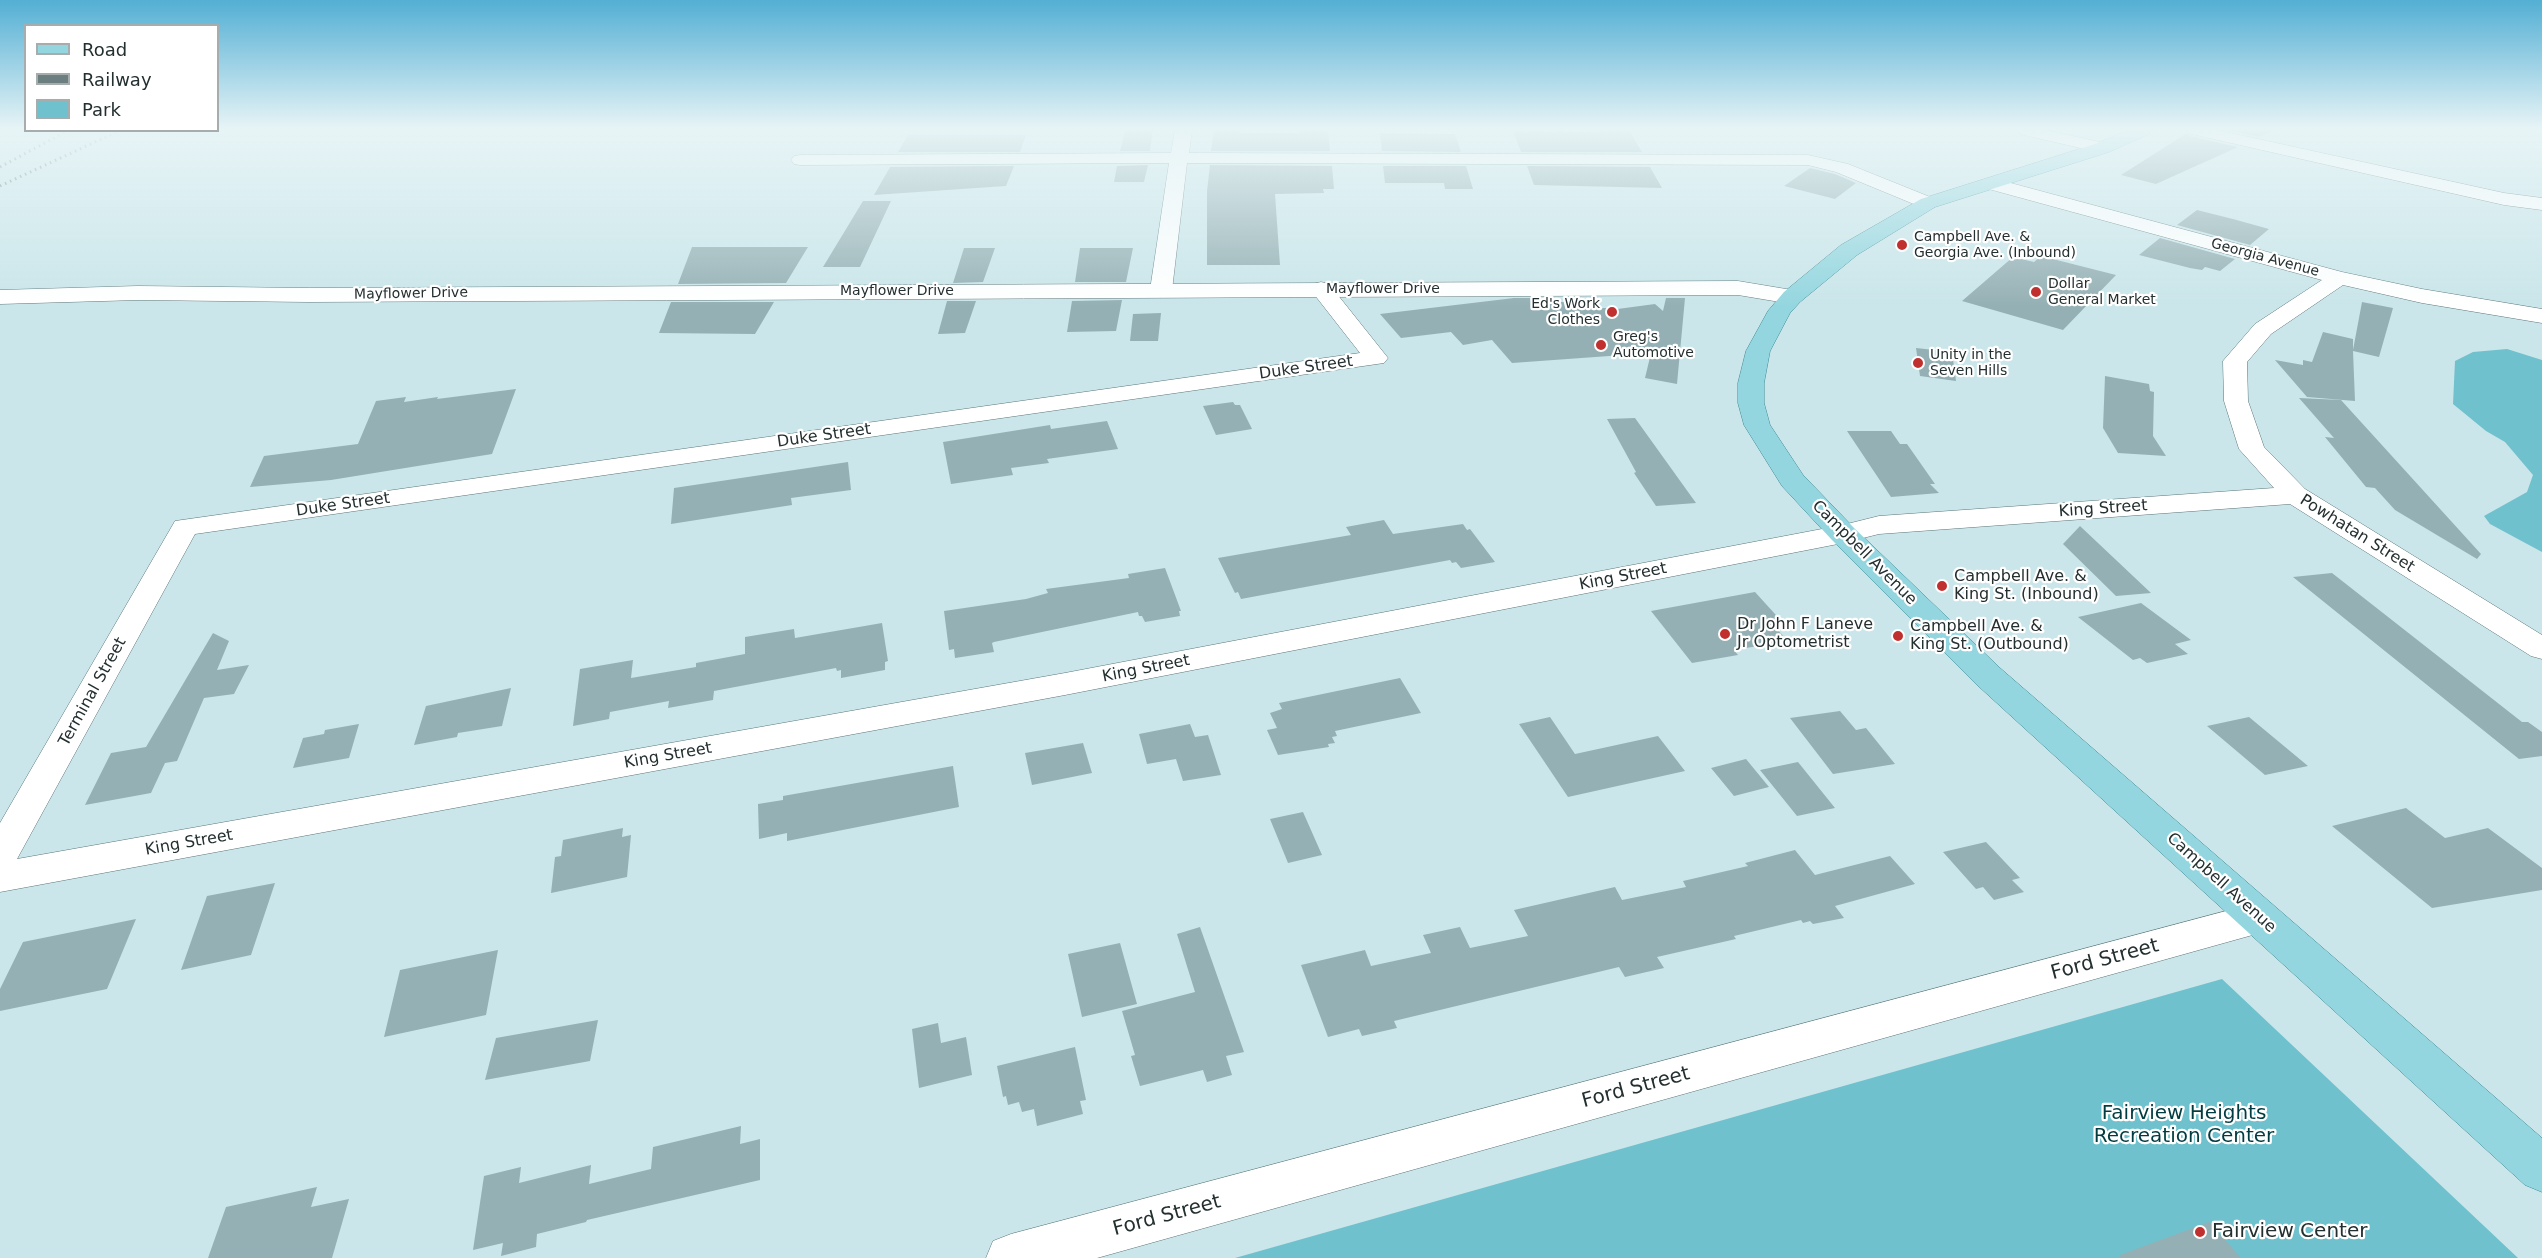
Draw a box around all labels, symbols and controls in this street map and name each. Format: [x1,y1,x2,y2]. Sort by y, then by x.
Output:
legend [24,24,219,132]
text: Road [82,39,127,60]
text: Railway [82,69,152,90]
text: Park [82,99,121,120]
place label: Campbell Ave. & Georgia Ave. (Inbound) [1914,229,2076,262]
street label: Georgia Avenue [2209,235,2321,281]
marker: Campbell Ave. & Georgia Ave. (Inbound) [1895,238,1909,252]
place label: Dollar General Market [2048,276,2156,308]
street label: Mayflower Drive [1326,281,1440,297]
street label: Mayflower Drive [840,283,954,299]
street label: Mayflower Drive [354,285,468,303]
marker: Dollar General Market [2029,285,2043,299]
place label: Ed's Work Clothes [1531,296,1600,328]
marker: Ed's Work Clothes [1605,305,1619,319]
place label: Greg's Automotive [1613,329,1694,362]
marker: Greg's Automotive [1594,338,1608,352]
place label: Unity in the Seven Hills [1930,347,2011,380]
street label: Duke Street [1258,352,1354,384]
marker: Unity in the Seven Hills [1911,356,1925,370]
street label: Duke Street [776,420,872,452]
street label: Duke Street [295,489,391,521]
street label: Powhatan Street [2296,491,2418,577]
street label: King Street [2058,496,2148,522]
street label: Campbell Avenue [1808,497,1920,609]
street label: King Street [1578,559,1668,595]
place label: Campbell Ave. & King St. (Inbound) [1954,567,2099,605]
marker: Campbell Ave. & King St. (Inbound) [1935,579,1949,593]
place label: Dr John F Laneve Jr Optometrist [1737,615,1873,653]
place label: Campbell Ave. & King St. (Outbound) [1910,617,2069,655]
marker: Dr John F Laneve Jr Optometrist [1718,627,1732,641]
marker: Campbell Ave. & King St. (Outbound) [1891,629,1905,643]
street label: Terminal Street [55,634,131,750]
street label: King Street [1101,651,1191,687]
street label: King Street [623,739,713,773]
street label: King Street [144,826,234,860]
street label: Campbell Avenue [2163,829,2279,937]
street label: Ford Street [2048,934,2162,986]
street label: Ford Street [1579,1062,1693,1114]
park label: Fairview Heights Recreation Center [2094,1102,2274,1149]
street label: Ford Street [1110,1190,1224,1242]
place label: Fairview Center [2212,1220,2367,1244]
marker: Fairview Center [2193,1225,2207,1239]

